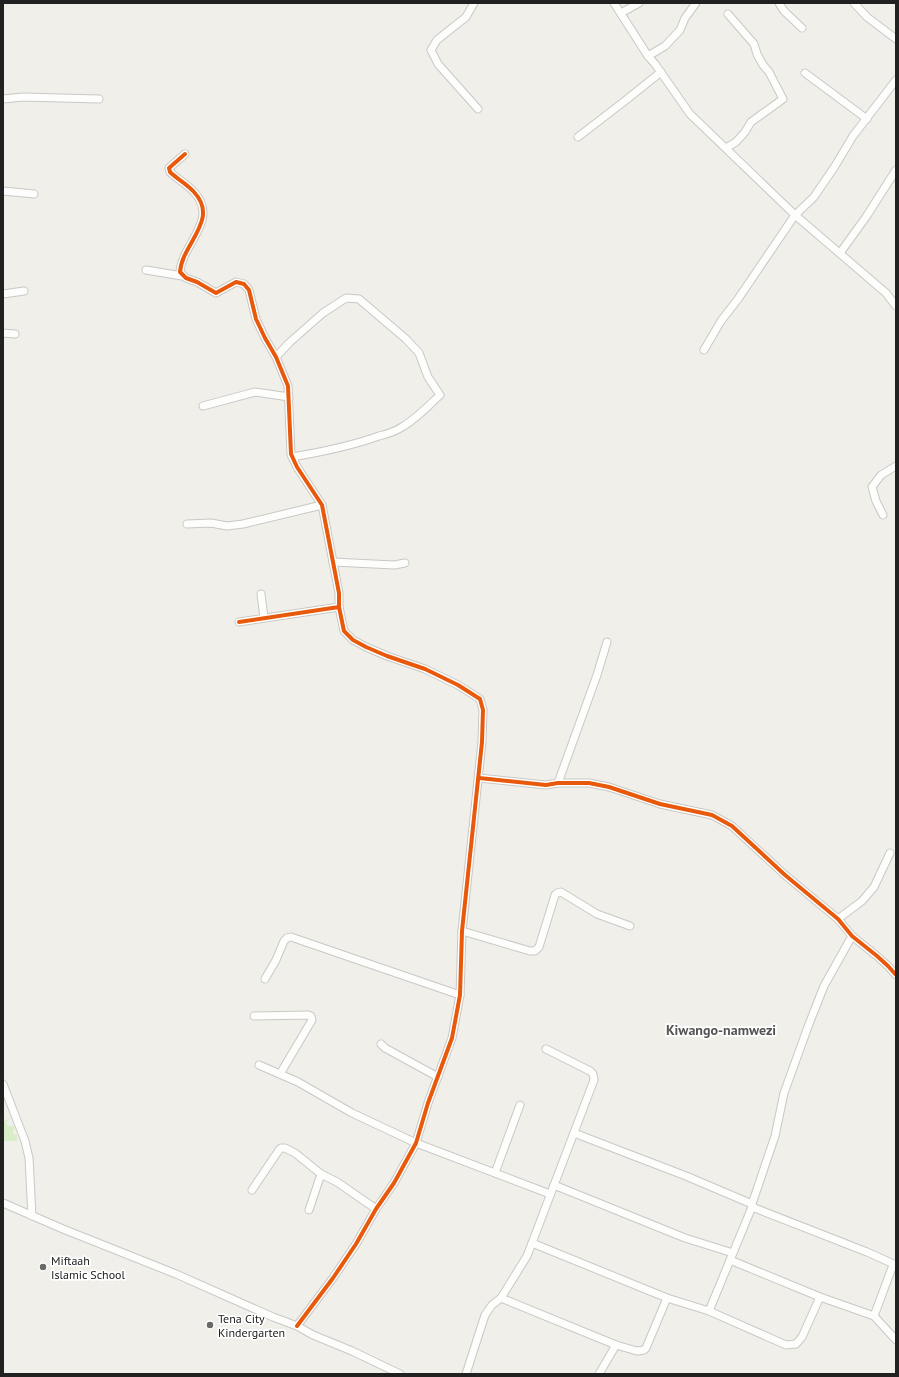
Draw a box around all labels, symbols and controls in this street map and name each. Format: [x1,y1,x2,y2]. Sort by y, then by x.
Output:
district label: Kiwango-namwezi [666,1021,776,1039]
place label: Miftaah Islamic School [51,1253,126,1282]
marker: Miftaah Islamic School [38,1262,48,1272]
place label: Tena City Kindergarten [218,1311,285,1340]
marker: Tena City Kindergarten [205,1320,215,1330]

